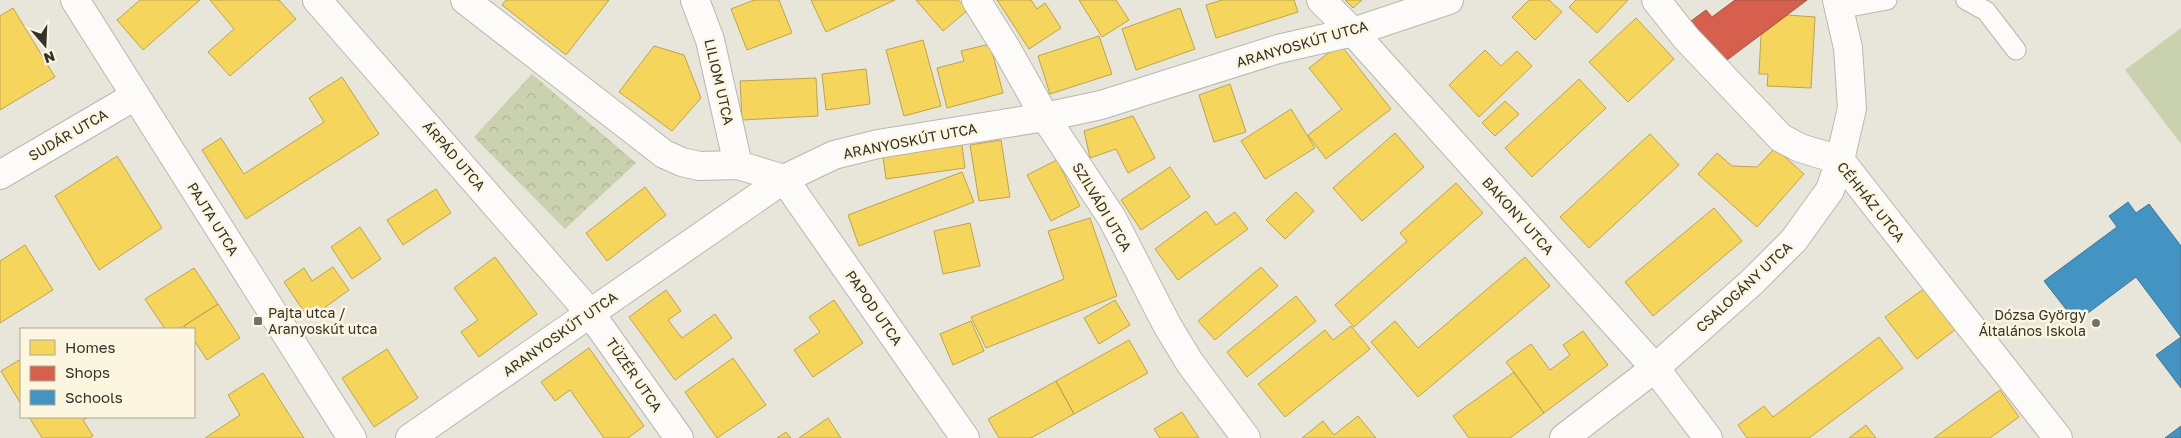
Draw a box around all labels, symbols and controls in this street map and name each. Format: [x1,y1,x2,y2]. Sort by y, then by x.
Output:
street label: ARANYOSKÚT UTCA [1234,16,1370,70]
north arrow [20,20,70,70]
street label: LILIOM UTCA [701,37,738,127]
text: N [42,48,57,68]
street label: SUDÁR UTCA [25,105,111,164]
street label: ÁRPÁD UTCA [419,117,490,194]
street label: ARANYOSKÚT UTCA [841,119,979,162]
street label: CÉHHÁZ UTCA [1834,158,1909,246]
street label: SZILVÁDI UTCA [1069,159,1136,255]
street label: BAKONY UTCA [1479,173,1558,258]
street label: PAJTA UTCA [184,179,243,259]
street label: CSALOGÁNY UTCA [1692,237,1796,335]
street label: PAPOD UTCA [842,267,907,349]
street label: ARANYOSKÚT UTCA [499,287,621,380]
place label: Pajta utca / Aranyoskút utca [268,304,377,337]
place label: Dózsa György Általános Iskola [1979,306,2086,339]
marker: Pajta utca / Aranyoskút utca [252,315,264,327]
marker: Dózsa György Általános Iskola [2090,317,2102,329]
legend [20,328,195,418]
street label: TÜZÉR UTCA [603,335,666,415]
text: Homes [65,338,115,356]
text: Shops [65,363,110,381]
text: Schools [65,388,123,406]

